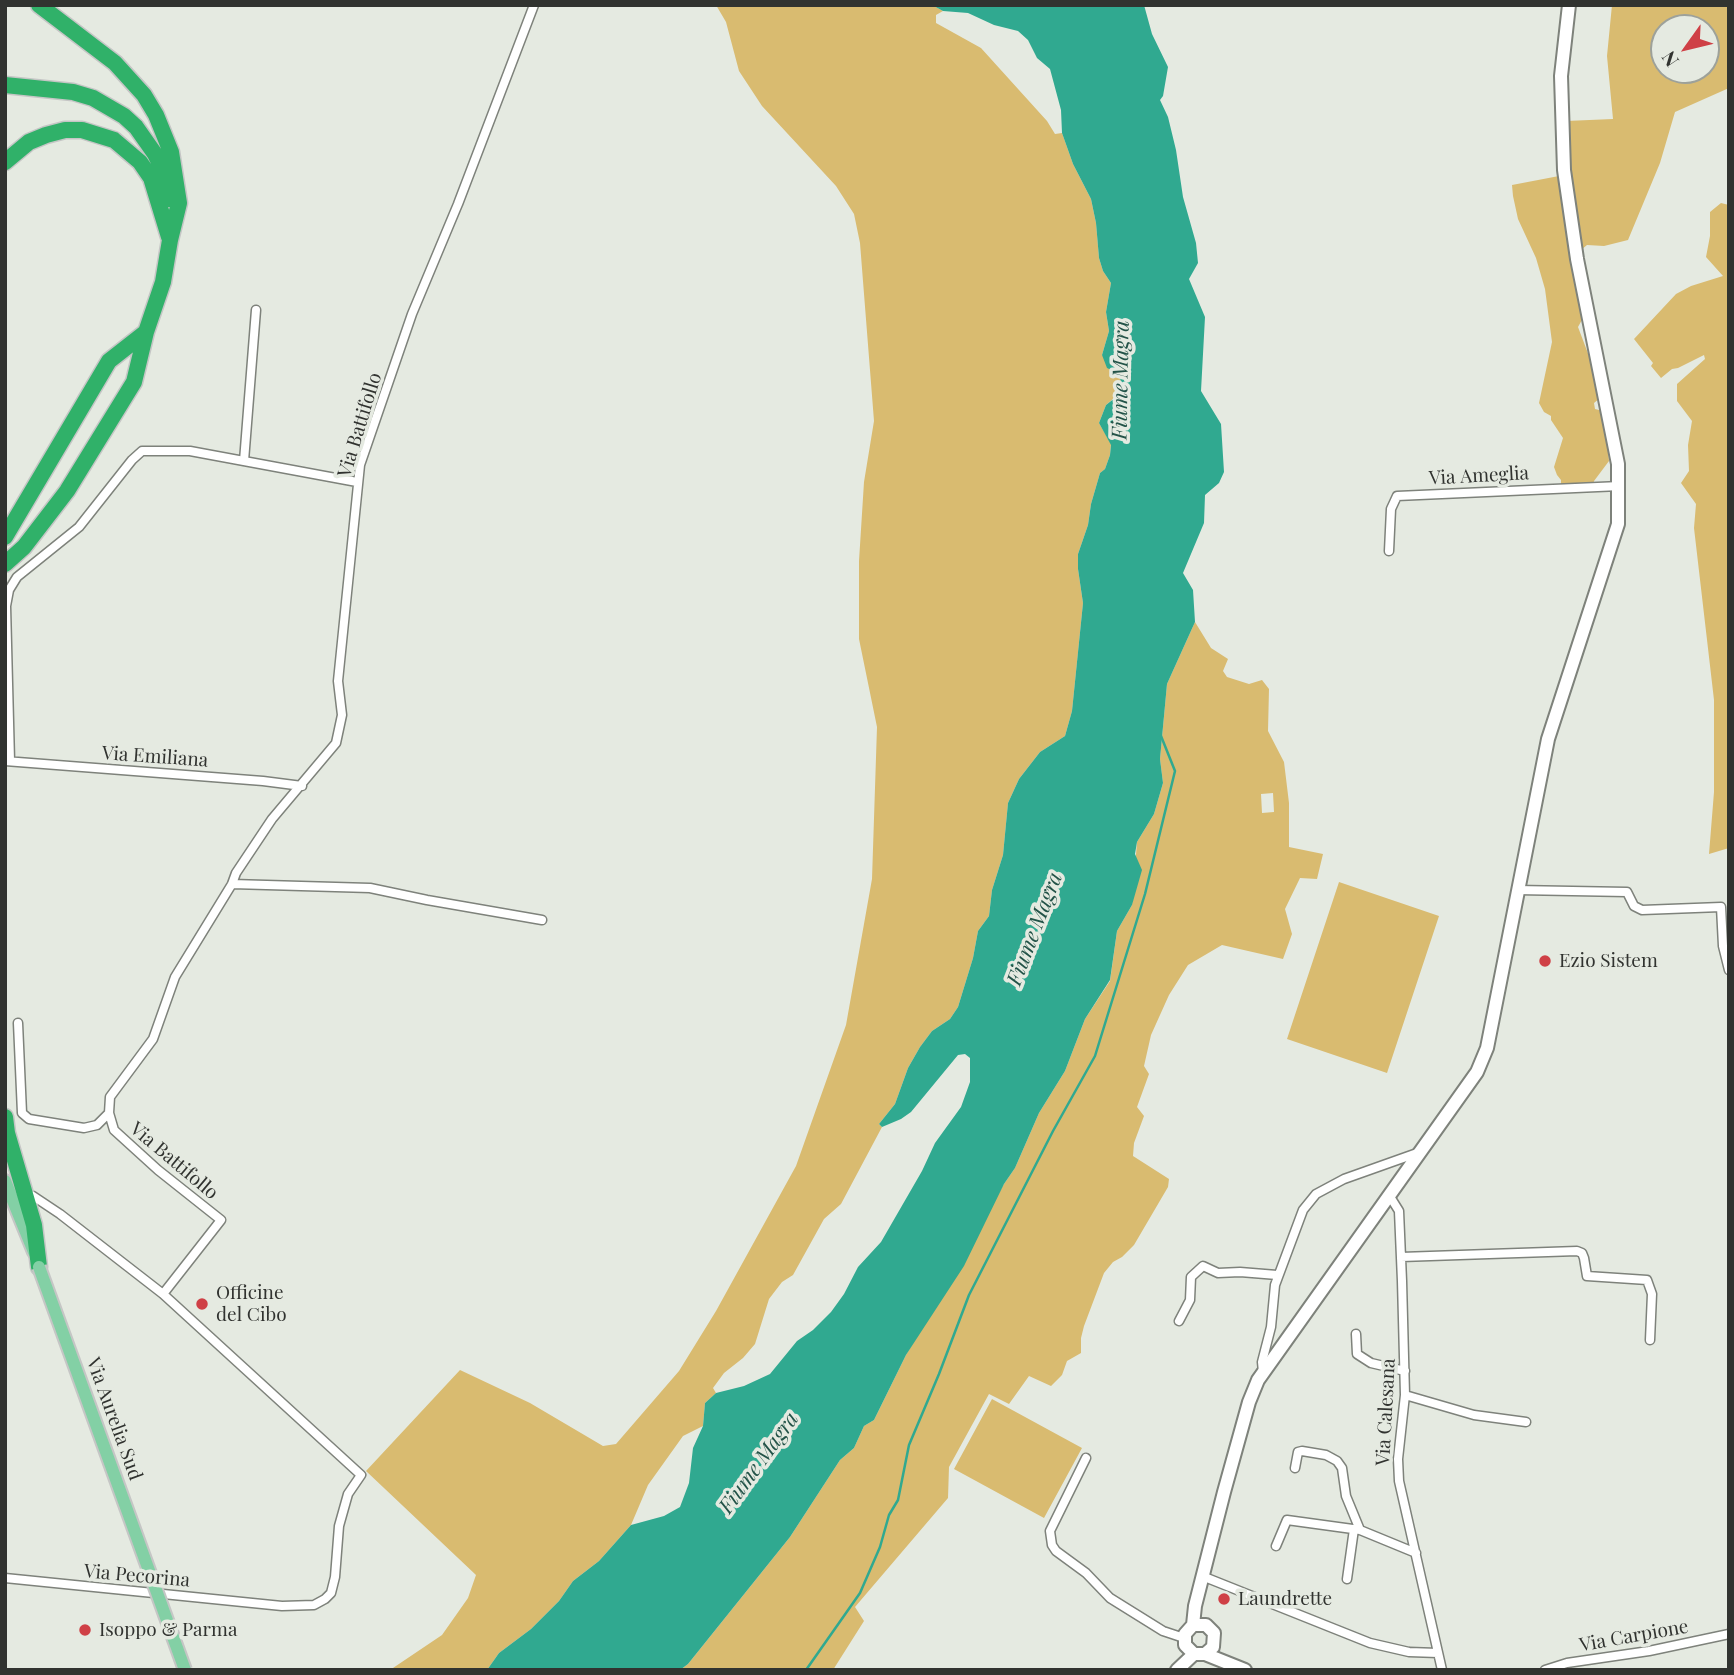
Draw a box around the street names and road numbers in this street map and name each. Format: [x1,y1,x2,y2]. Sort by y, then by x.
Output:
street label: Via Battifollo [333,370,387,480]
street label: Via Ameglia [1428,462,1530,490]
street label: Via Emiliana [101,742,209,772]
street label: Via Battifollo [125,1118,223,1204]
street label: Via Aurelia Sud [81,1355,147,1483]
street label: Via Calesana [1372,1358,1400,1466]
street label: Via Pecorina [83,1560,191,1592]
street label: Via Carpione [1578,1615,1690,1657]

